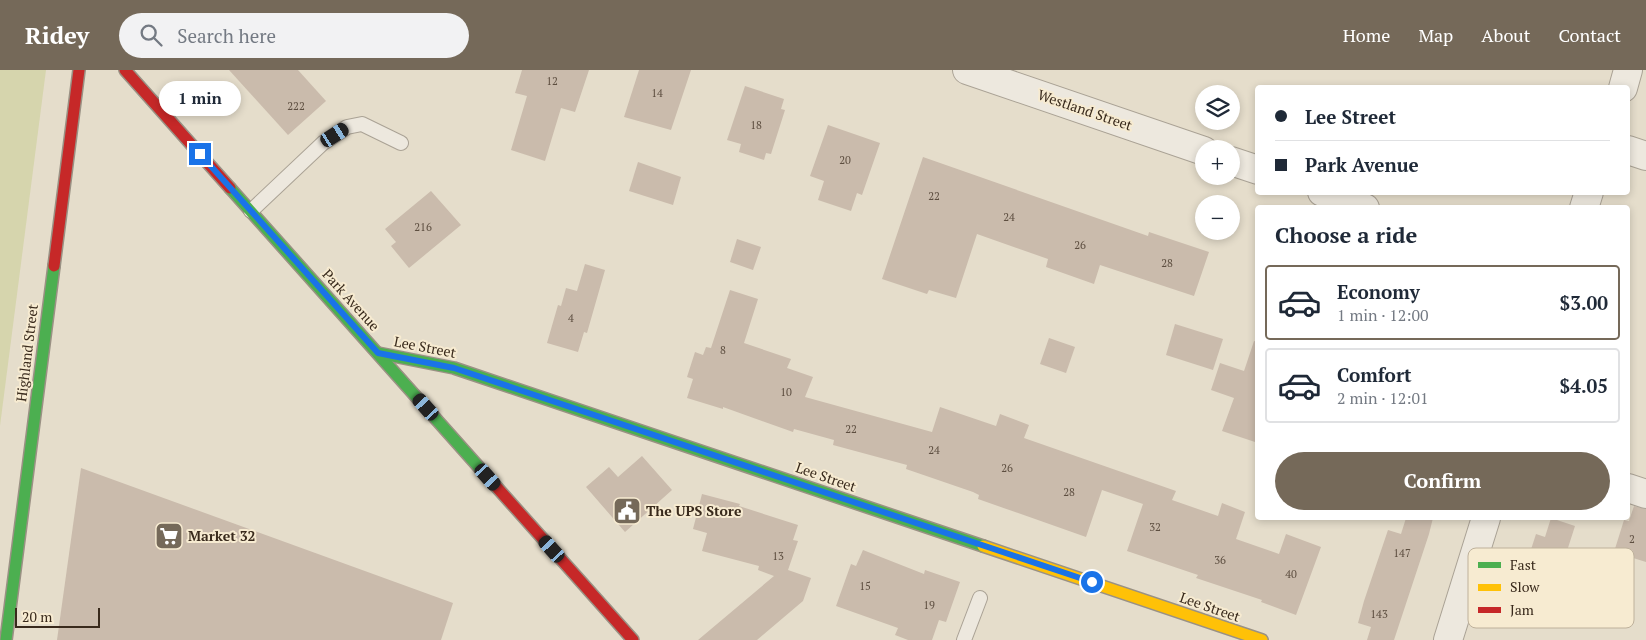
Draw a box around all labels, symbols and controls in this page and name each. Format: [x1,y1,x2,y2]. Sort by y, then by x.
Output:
search box [119,13,469,58]
text: Ridey [25,19,89,51]
icon: search [137,21,165,49]
text: Search here [177,23,276,48]
text: Home [1343,23,1390,47]
text: Map [1418,23,1453,47]
text: About [1481,23,1530,47]
text: Contact [1558,23,1621,47]
house number: 12 [546,74,558,88]
callout: 1 min [159,82,241,116]
street label: Westland Street [1035,84,1136,135]
map controls [1195,85,1240,240]
button: layers [1195,85,1240,130]
house number: 14 [651,86,663,100]
text: 1 min [178,87,222,109]
house number: 222 [287,99,305,113]
text: Lee Street [1305,104,1396,129]
house number: 18 [750,118,762,132]
car [318,121,351,149]
button: + [1195,140,1240,185]
route end [189,143,211,165]
text: Park Avenue [1305,152,1419,177]
house number: 20 [839,153,851,167]
house number: 22 [928,189,940,203]
button: − [1195,195,1240,240]
house number: 24 [1003,210,1015,224]
house number: 216 [414,220,432,234]
text: Choose a ride [1275,220,1417,249]
house number: 26 [1074,238,1086,252]
house number: 28 [1161,256,1173,270]
street label: Park Avenue [319,265,384,335]
text: Economy [1337,279,1420,304]
icon: car [1277,280,1322,325]
text: $3.00 [1559,290,1608,315]
street label: Highland Street [11,302,42,403]
text: 1 min · 12:00 [1337,304,1429,326]
house number: 4 [568,311,574,325]
street label: Lee Street [393,331,458,362]
house number: 8 [720,343,726,357]
text: Comfort [1337,362,1412,387]
icon: car [1277,363,1322,408]
text: $4.05 [1559,373,1608,398]
house number: 10 [780,385,792,399]
text: 2 min · 12:01 [1337,387,1429,409]
car [410,391,441,423]
house number: 22 [845,422,857,436]
house number: 24 [928,443,940,457]
button: Confirm [1275,452,1610,510]
street label: Lee Street [794,457,860,496]
car [472,461,503,493]
house number: 26 [1001,461,1013,475]
house number: 28 [1063,485,1075,499]
public building icon: The UPS Store [612,496,642,526]
place label: The UPS Store [646,501,742,520]
house number: 32 [1149,520,1161,534]
supermarket icon: Market 32 [154,521,184,551]
place label: Market 32 [188,526,256,545]
house number: 2 [1629,532,1635,546]
car [536,533,567,565]
house number: 147 [1393,546,1411,560]
legend [1468,548,1634,628]
house number: 13 [772,549,784,563]
house number: 36 [1214,553,1226,567]
text: Fast [1510,555,1537,574]
house number: 40 [1285,567,1297,581]
route start [1081,571,1103,593]
text: Slow [1510,577,1540,596]
house number: 15 [859,579,871,593]
street label: Lee Street [1178,587,1244,626]
house number: 19 [923,598,935,612]
text: Jam [1510,600,1534,619]
scale bar [15,605,100,628]
text: 20 m [22,607,52,626]
house number: 143 [1370,607,1388,621]

